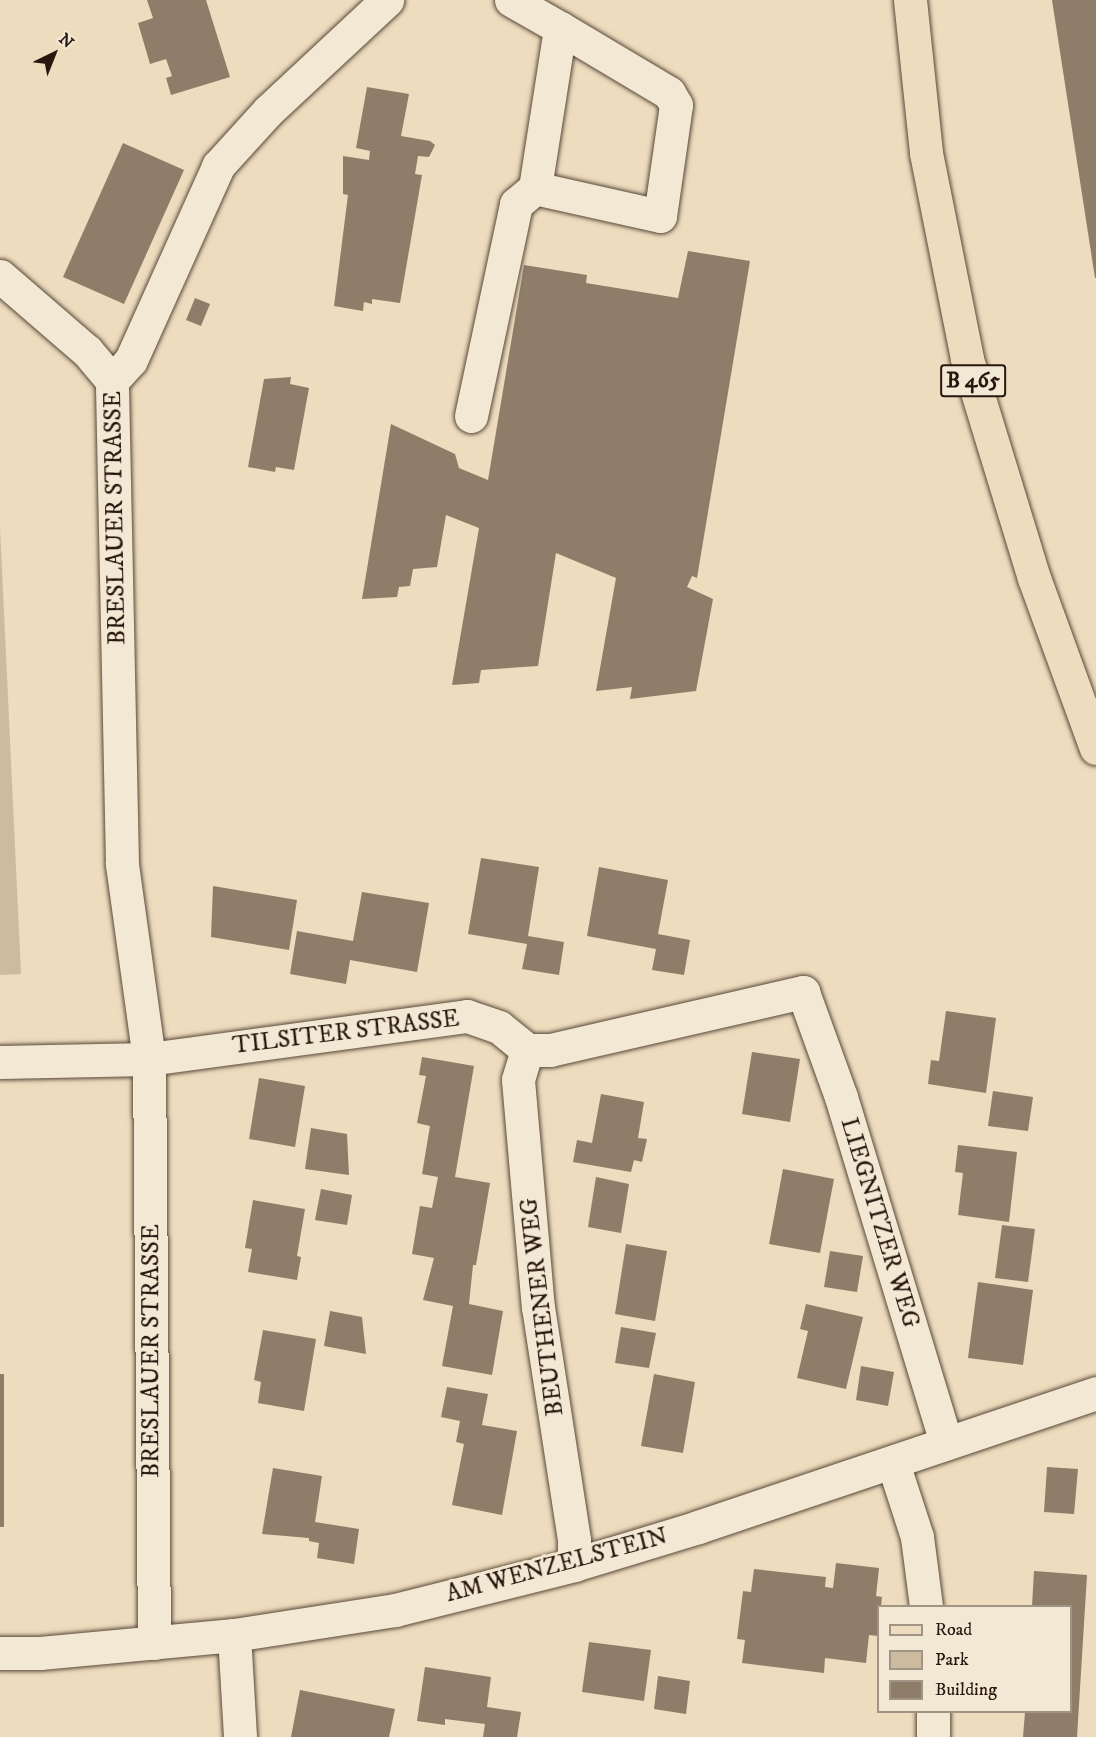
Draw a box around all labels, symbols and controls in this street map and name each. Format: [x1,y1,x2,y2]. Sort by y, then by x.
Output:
north arrow [24,24,84,84]
text: N [55,29,78,53]
road number: B 465 [940,362,1006,400]
street label: BRESLAUER STRASSE [99,391,133,645]
street label: TILSITER STRASSE [231,1005,461,1061]
street label: LIEGNITZER WEG [833,1115,925,1331]
street label: BEUTHENER WEG [515,1196,571,1418]
street label: BRESLAUER STRASSE [138,1224,166,1478]
street label: AM WENZELSTEIN [443,1523,671,1609]
legend [877,1605,1072,1713]
text: Road [935,1619,972,1641]
text: Park [935,1649,969,1671]
text: Building [935,1679,997,1701]

